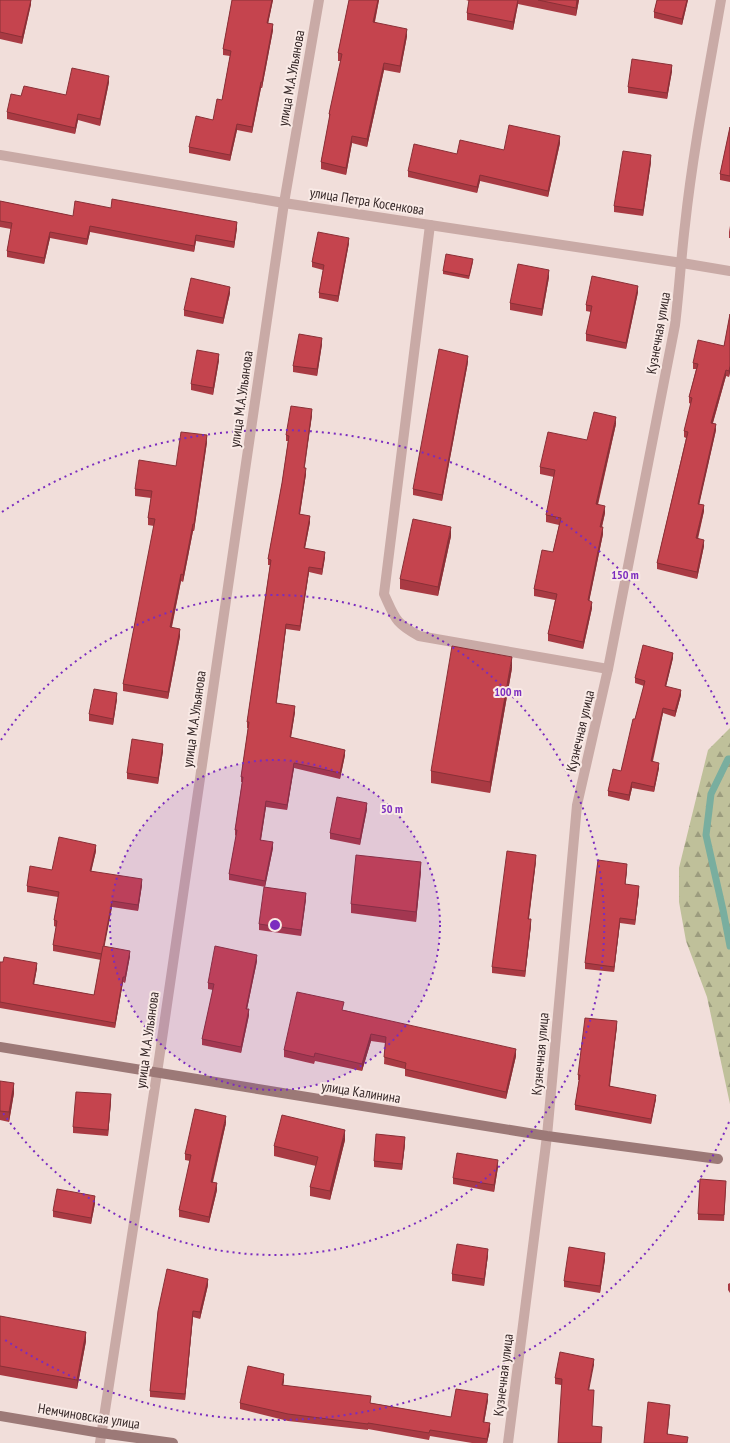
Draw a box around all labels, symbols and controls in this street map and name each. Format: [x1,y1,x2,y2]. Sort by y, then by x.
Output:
street label: улица М.А.Ульянова [274,28,308,128]
street label: улица Петра Косенкова [309,183,425,219]
street label: Кузнечная улица [642,291,674,375]
street label: улица М.А.Ульянова [225,350,257,448]
text: 150 m [611,567,639,582]
street label: улица М.А.Ульянова [178,670,210,768]
text: 100 m [494,684,522,699]
street label: Кузнечная улица [562,688,598,774]
text: 50 m [381,801,403,816]
centre of rings [268,918,282,932]
street label: улица М.А.Ульянова [131,991,163,1089]
street label: Кузнечная улица [527,1012,553,1096]
street label: улица Калинина [320,1077,402,1107]
street label: Кузнечная улица [489,1333,517,1417]
street label: Немчиновская улица [37,1399,141,1433]

